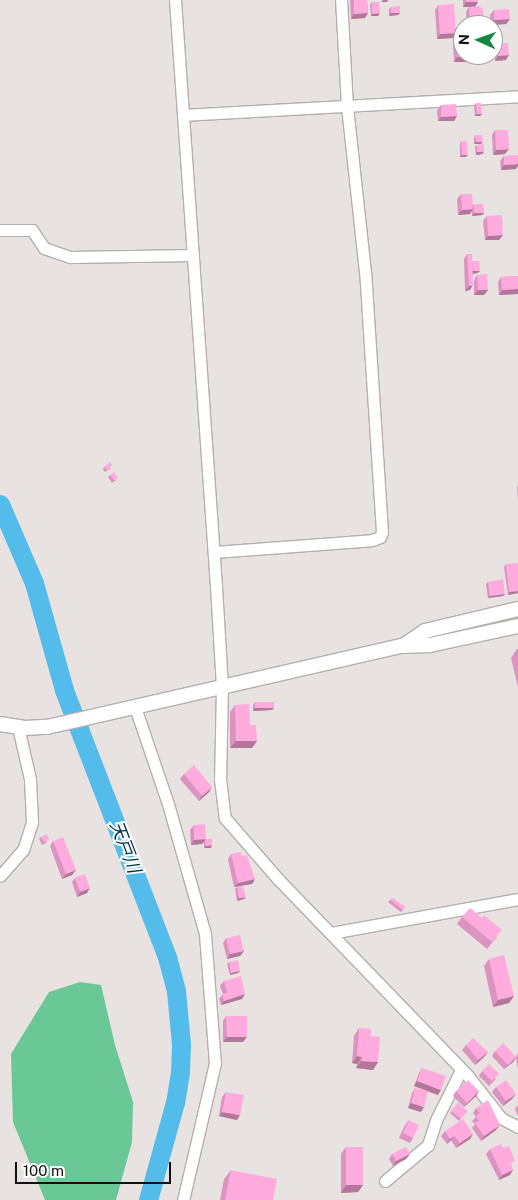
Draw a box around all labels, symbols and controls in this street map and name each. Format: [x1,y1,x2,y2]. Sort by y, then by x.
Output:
north arrow [453,15,503,65]
text: N [456,34,472,45]
water label: 天戸川 [105,818,145,876]
scale bar [18,1152,174,1184]
text: 100 m [23,1162,64,1179]

